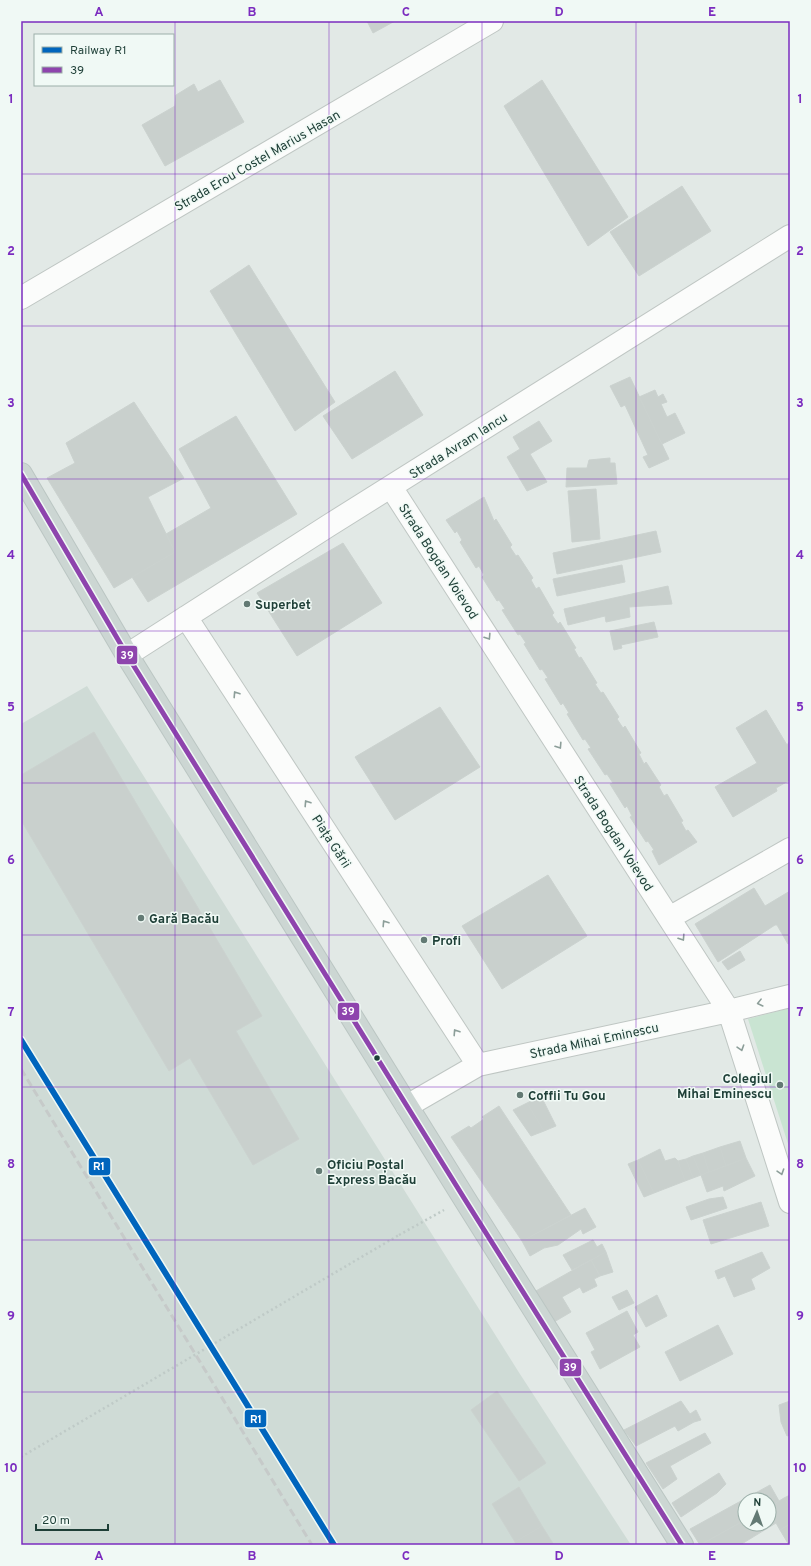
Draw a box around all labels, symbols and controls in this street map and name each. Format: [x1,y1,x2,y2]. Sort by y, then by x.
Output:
text: A [94,5,104,21]
text: B [248,5,257,21]
text: C [402,5,410,21]
text: D [554,5,564,21]
text: E [708,5,716,21]
legend [34,34,174,86]
text: Railway R1 [70,43,127,59]
text: 39 [70,63,84,79]
text: 1 [8,92,14,108]
text: 1 [797,92,803,108]
street label: Strada Erou Costel Marius Hasan [172,108,344,216]
text: 2 [7,244,15,260]
text: 2 [796,244,804,260]
text: 3 [7,396,15,412]
text: 3 [796,396,804,412]
street label: Strada Avram Iancu [407,410,511,483]
street label: Strada Bogdan Voievod [394,501,481,623]
text: 4 [7,548,15,564]
text: 4 [796,548,804,564]
place label: Superbet [255,598,311,614]
marker: Superbet [242,599,252,609]
one-way arrow [483,633,491,640]
line badge: 39 [116,645,138,665]
text: 39 [120,649,134,663]
one-way arrow [233,691,240,698]
text: 5 [7,700,15,716]
text: 5 [796,700,804,716]
one-way arrow [554,742,561,749]
street label: Strada Bogdan Voievod [569,773,656,895]
one-way arrow [304,800,311,807]
street label: Piața Gării [307,812,353,872]
text: 6 [7,853,15,869]
text: 6 [796,853,804,869]
place label: Gară Bacău [149,912,219,928]
marker: Gară Bacău [136,913,146,923]
one-way arrow [382,920,390,927]
place label: Profi [432,934,461,950]
one-way arrow [677,934,685,941]
marker: Profi [419,935,429,945]
one-way arrow [757,999,763,1007]
line badge: 39 [337,1002,360,1021]
text: 7 [8,1005,15,1021]
text: 39 [341,1005,355,1019]
text: 7 [797,1005,804,1021]
street label: Strada Mihai Eminescu [528,1020,660,1063]
one-way arrow [454,1029,461,1036]
one-way arrow [736,1045,745,1052]
unlabelled marker [372,1053,382,1063]
place label: Colegiul Mihai Eminescu [677,1072,772,1103]
marker: Colegiul Mihai Eminescu [775,1080,785,1090]
place label: Coffii Tu Gou [528,1089,606,1105]
marker: Coffii Tu Gou [515,1090,525,1100]
text: 8 [7,1157,15,1173]
line badge: R1 [88,1157,111,1176]
text: 8 [796,1157,804,1173]
place label: Oficiu Poștal Express Bacău [327,1158,417,1189]
text: R1 [93,1160,105,1174]
marker: Oficiu Poștal Express Bacău [314,1166,324,1176]
one-way arrow [776,1168,784,1175]
text: 9 [7,1309,15,1325]
text: 9 [796,1309,804,1325]
line badge: 39 [559,1358,582,1377]
text: 39 [563,1361,577,1375]
line badge: R1 [244,1409,267,1428]
text: R1 [250,1413,262,1427]
text: 10 [4,1461,18,1477]
text: 10 [793,1461,807,1477]
north arrow [737,1492,777,1532]
text: N [753,1496,762,1510]
scale bar [36,1506,108,1532]
text: 20 m [42,1513,70,1529]
text: A [94,1549,104,1565]
text: B [248,1549,257,1565]
text: C [402,1549,410,1565]
text: D [554,1549,564,1565]
text: E [708,1549,716,1565]

